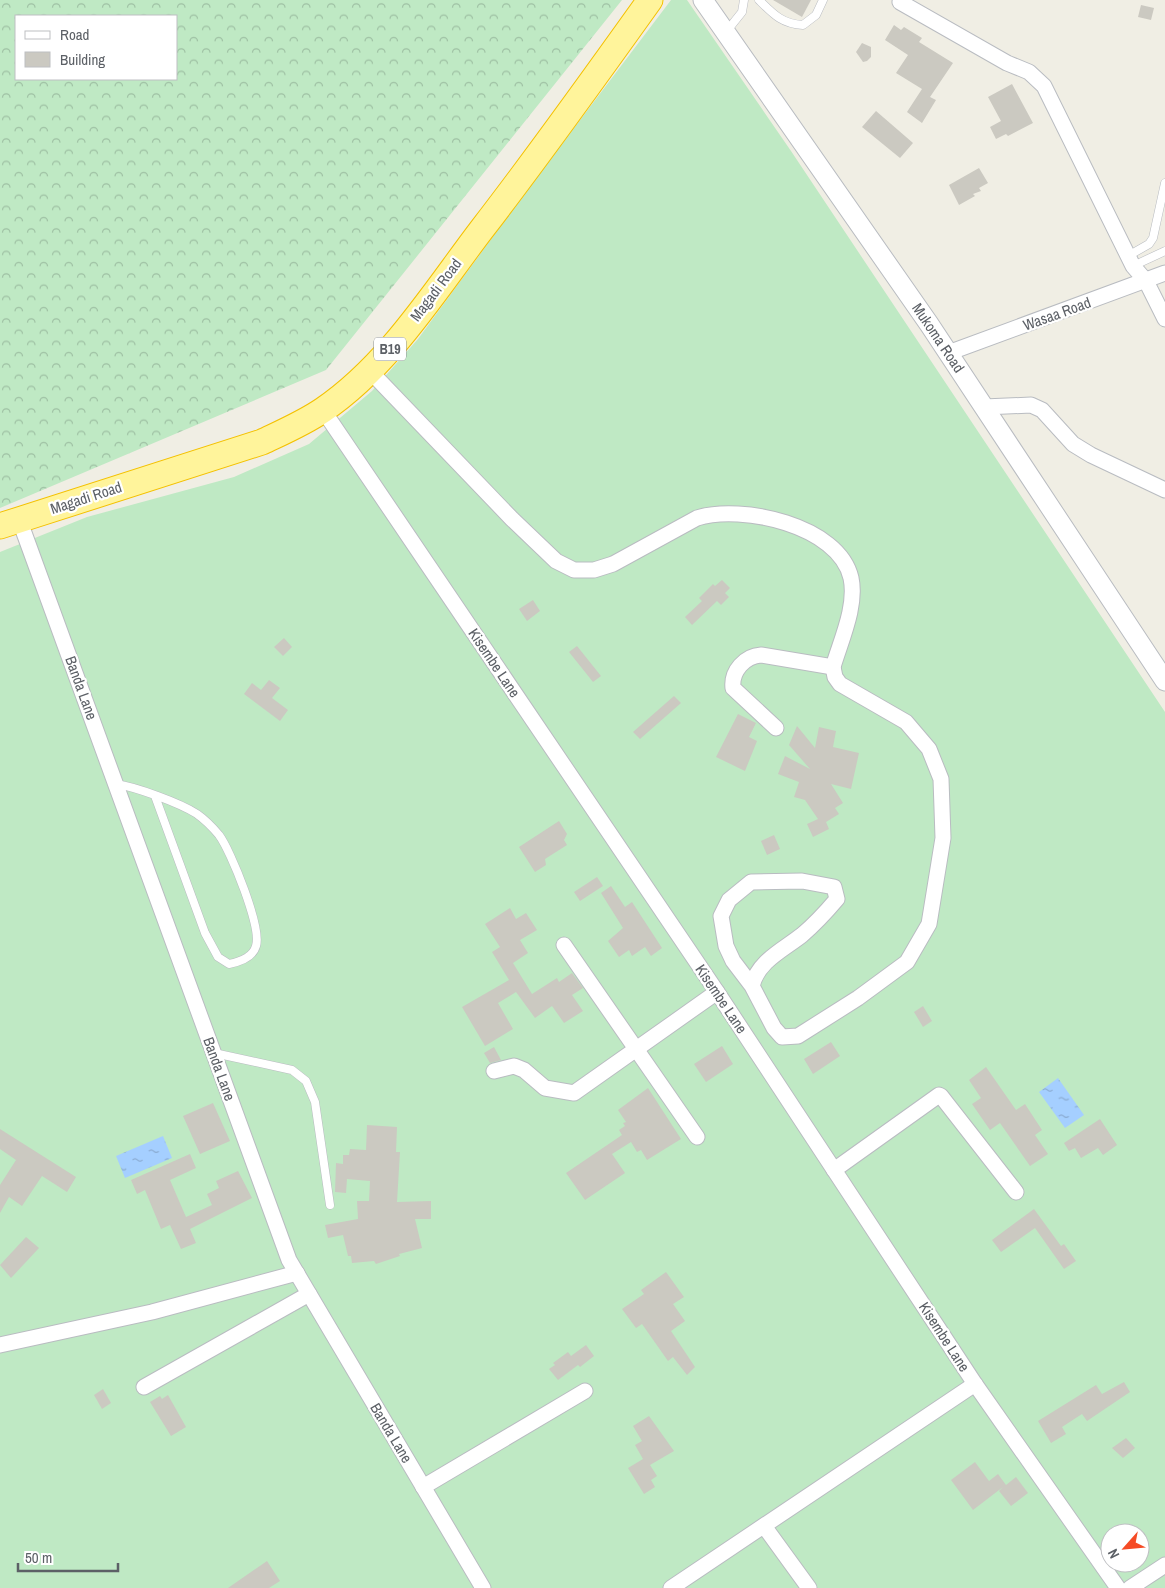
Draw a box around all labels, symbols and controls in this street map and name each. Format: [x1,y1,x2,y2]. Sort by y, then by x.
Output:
legend [15,15,178,80]
text: Road [60,24,89,45]
text: Building [60,49,105,70]
street label: Magadi Road [405,254,466,326]
street label: Wasaa Road [1020,292,1094,335]
street label: Mukoma Road [907,299,969,377]
road number: B19 [374,338,406,360]
street label: Magadi Road [47,476,124,519]
street label: Kisembe Lane [464,624,525,702]
street label: Banda Lane [60,653,103,723]
street label: Kisembe Lane [691,960,752,1038]
street label: Banda Lane [198,1034,241,1104]
street label: Kisembe Lane [914,1298,975,1376]
street label: Banda Lane [365,1399,418,1467]
north arrow [1100,1523,1150,1573]
scale bar [18,1540,118,1572]
text: N [1104,1546,1123,1562]
text: 50 m [25,1547,52,1568]

